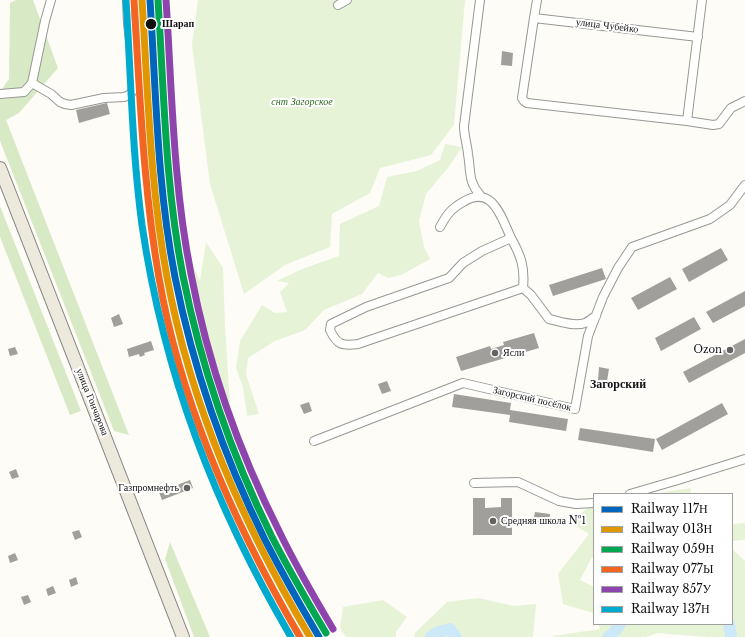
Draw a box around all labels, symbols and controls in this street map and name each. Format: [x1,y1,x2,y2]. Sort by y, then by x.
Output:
street label: улица Чубейко [575,16,639,36]
marker: Шарап [144,17,158,31]
place label: Шарап [162,18,194,30]
park label: снт Загорское [271,96,333,108]
place label: Ozon [694,344,722,356]
marker: Ozon [725,345,735,355]
place label: Ясли [503,347,524,359]
marker: Ясли [490,348,500,358]
street label: улица Гончарова [73,367,111,437]
district label: Загорский [590,378,646,392]
street label: Загорский посёлок [491,384,573,414]
place label: Газпромнефть [118,482,179,494]
marker: Газпромнефть [182,483,192,493]
legend [593,493,733,625]
text: Railway 117Н [631,501,708,516]
place label: Средняя школа №1 [501,515,586,527]
marker: Средняя школа №1 [488,516,498,526]
text: Railway 013Н [631,521,712,536]
text: Railway 059Н [631,541,714,556]
text: Railway 077Ы [631,561,713,576]
text: Railway 857У [631,581,711,596]
text: Railway 137Н [631,601,710,616]

